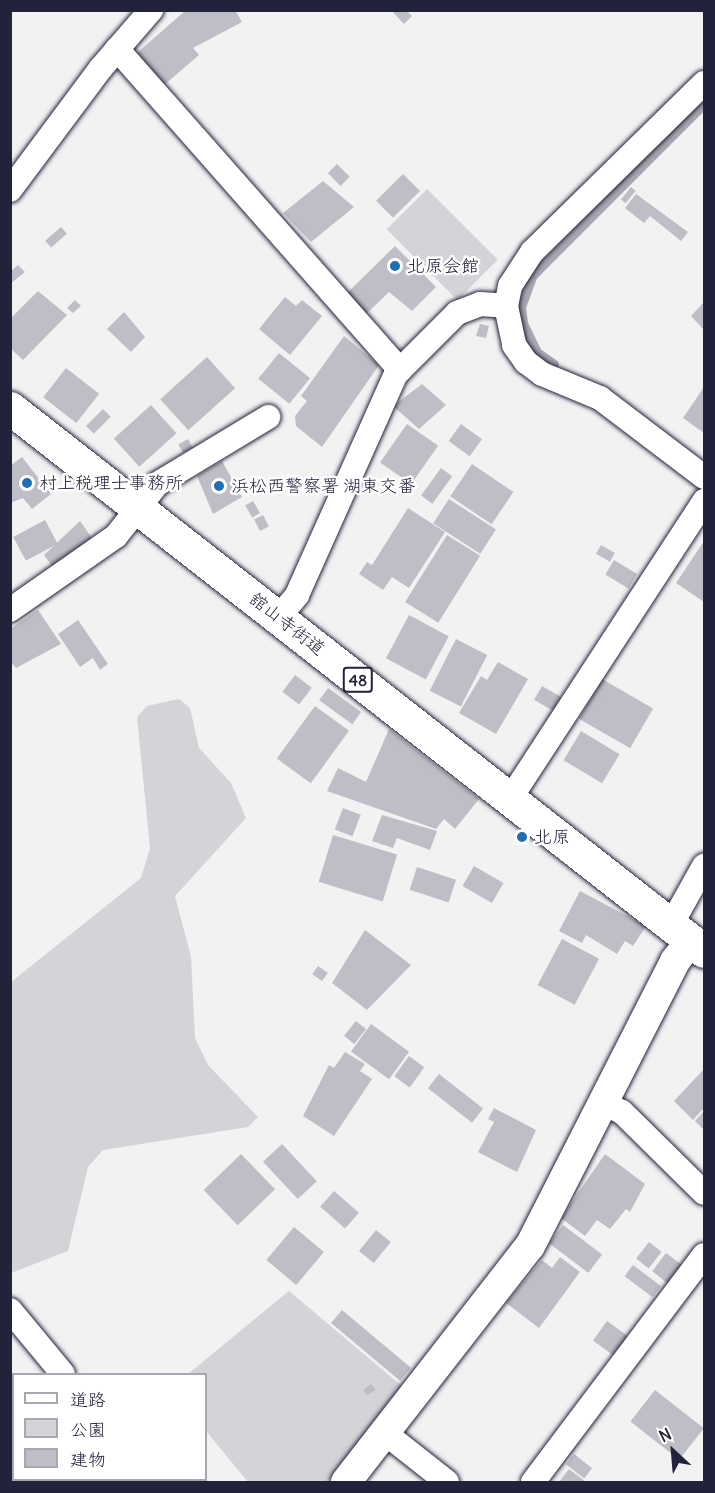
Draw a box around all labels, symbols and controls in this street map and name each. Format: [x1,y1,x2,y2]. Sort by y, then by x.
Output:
place label: 北原会館 [407,255,479,277]
marker: 北原会館 [388,259,402,273]
place label: 村上税理士事務所 [39,472,183,494]
place label: 浜松西警察署 湖東交番 [231,475,415,497]
marker: 村上税理士事務所 [20,476,34,490]
marker: 浜松西警察署 湖東交番 [212,479,226,493]
street label: 舘山寺街道 [245,588,329,660]
road number: 48 [342,667,374,693]
place label: 北原 [534,826,570,848]
marker: 北原 [515,830,529,844]
legend [12,1373,207,1481]
text: 道路 [70,1388,106,1411]
text: 公園 [70,1418,106,1441]
north arrow [643,1421,703,1481]
text: N [656,1423,674,1446]
text: 建物 [70,1448,106,1471]

